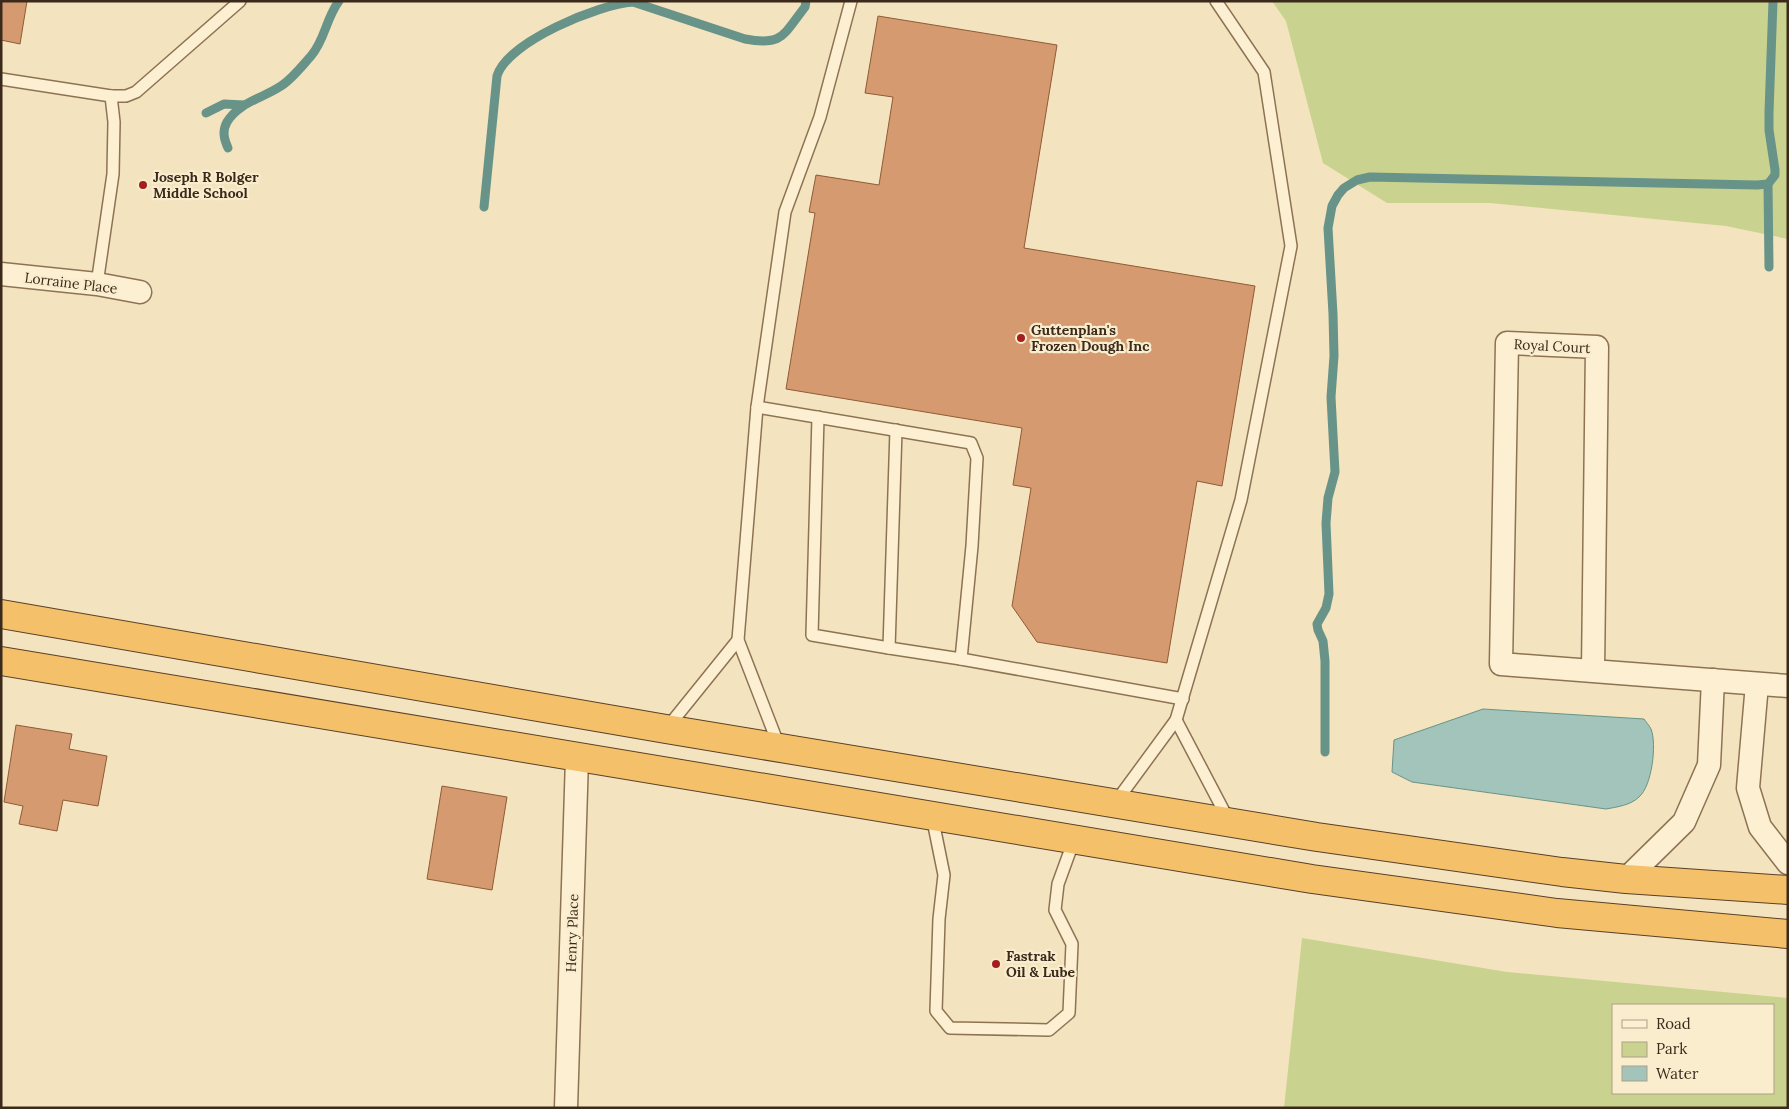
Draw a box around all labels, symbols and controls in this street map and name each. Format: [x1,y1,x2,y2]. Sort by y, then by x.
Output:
place label: Joseph R Bolger Middle School [153,168,259,202]
marker: Joseph R Bolger Middle School [137,179,149,191]
street label: Lorraine Place [23,268,119,298]
place label: Guttenplan's Frozen Dough Inc [1031,321,1150,355]
marker: Guttenplan's Frozen Dough Inc [1015,332,1027,344]
street label: Royal Court [1513,335,1591,357]
street label: Henry Place [562,893,582,973]
place label: Fastrak Oil & Lube [1006,947,1075,981]
marker: Fastrak Oil & Lube [990,958,1002,970]
legend [1612,1004,1774,1094]
text: Road [1656,1014,1691,1033]
text: Park [1656,1039,1687,1058]
text: Water [1656,1064,1699,1083]

